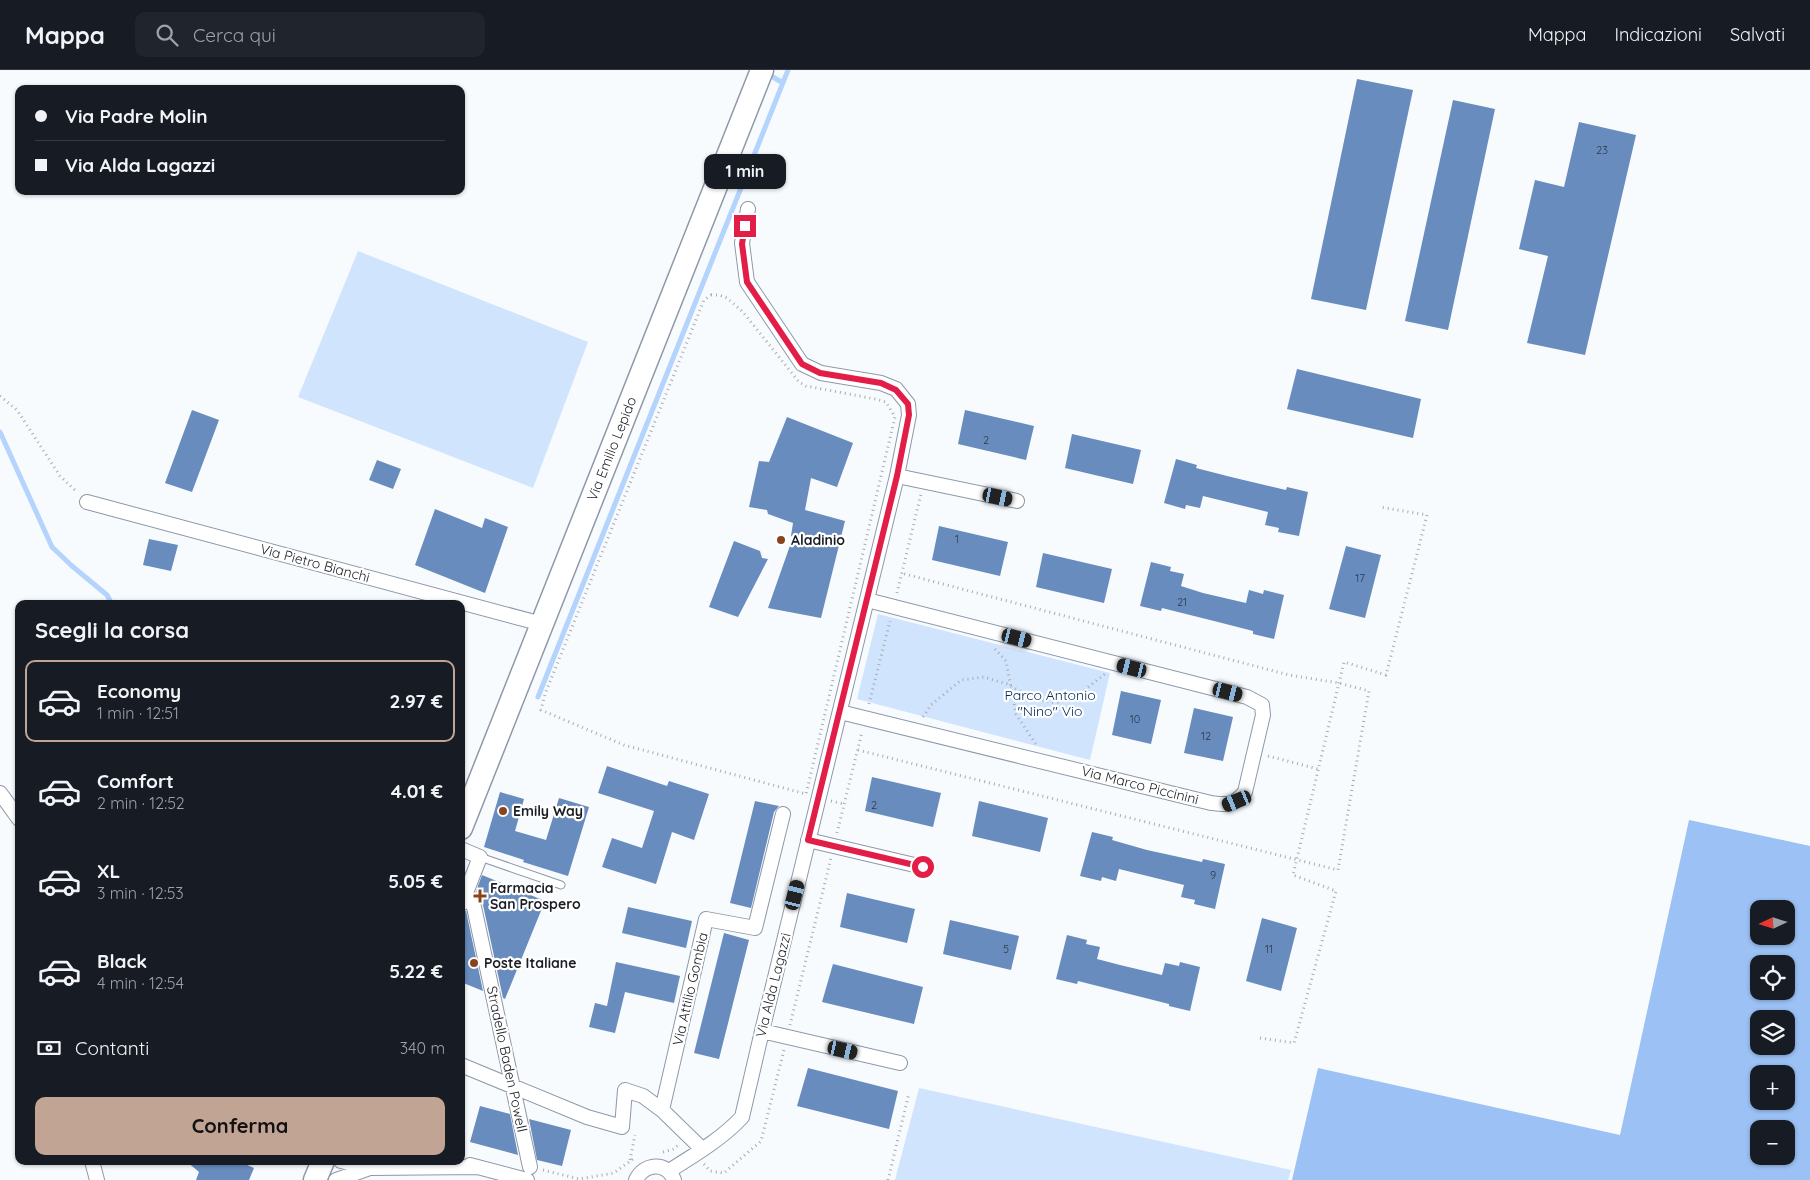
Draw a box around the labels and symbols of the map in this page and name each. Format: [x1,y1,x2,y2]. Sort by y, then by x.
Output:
house number: 23 [1596,143,1608,157]
callout: 1 min [704,154,786,188]
route end [734,215,756,237]
street label: Via Emilio Lepido [583,394,640,504]
house number: 2 [983,433,989,447]
car [981,487,1014,507]
place label: Aladinio [791,531,845,549]
house number: 1 [955,532,959,546]
marker: Aladinio [775,534,787,546]
street label: Via Pietro Bianchi [258,540,372,586]
house number: 17 [1355,571,1365,585]
house number: 21 [1177,595,1187,609]
car [1000,627,1033,649]
car [1115,657,1148,679]
car [1211,681,1244,703]
park label: Parco Antonio "Nino" Vio [1004,686,1096,720]
house number: 10 [1130,712,1140,726]
house number: 12 [1201,729,1211,743]
street label: Via Marco Piccinini [1079,762,1201,808]
car [1220,788,1253,814]
house number: 2 [871,798,877,812]
place label: Emily Way [513,802,583,820]
marker: Emily Way [497,805,509,817]
route start [912,856,934,878]
house number: 9 [1210,868,1216,882]
place label: Farmacia San Prospero [490,879,581,913]
car [784,879,805,911]
marker: Farmacia San Prospero [474,890,486,902]
north arrow [1750,900,1795,945]
street label: Via Attilio Gombia [668,931,712,1047]
street label: Via Alda Lagazzi [751,931,795,1039]
house number: 5 [1003,942,1009,956]
house number: 11 [1265,942,1273,956]
place label: Poste Italiane [484,954,576,972]
marker: Poste Italiane [468,957,480,969]
street label: Stradello Baden Powell [483,984,531,1134]
car [826,1039,859,1061]

